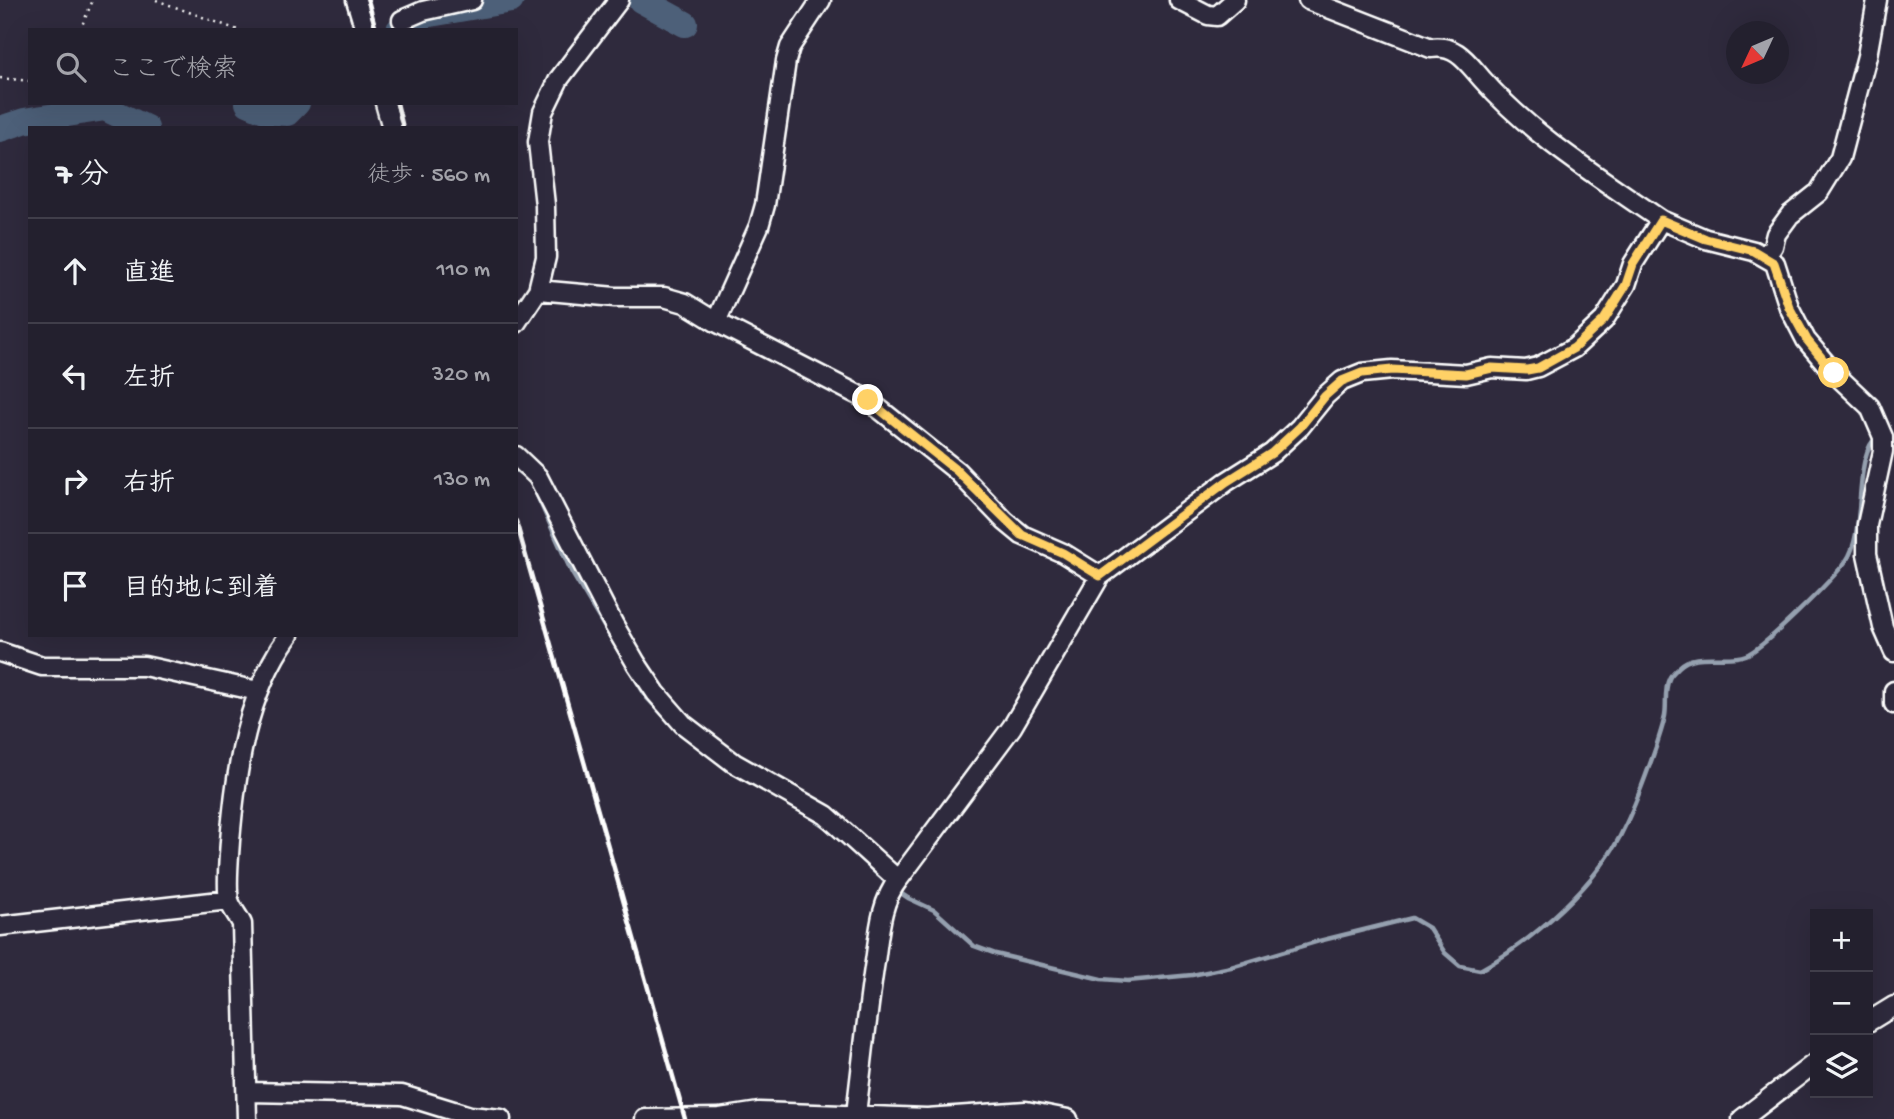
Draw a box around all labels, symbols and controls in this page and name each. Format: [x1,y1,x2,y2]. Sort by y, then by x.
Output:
north arrow [1726,21,1789,84]
search box [28,28,518,105]
icon: search [52,48,90,86]
text: ここで検索 [108,56,238,87]
text: 7 分 [56,160,109,195]
text: 徒歩 · 560 m [367,163,490,190]
icon: ahead [56,252,94,290]
text: 110 m [437,257,490,284]
text: 直進 [123,260,175,291]
icon: left [56,357,94,395]
route start [1818,357,1849,388]
text: 320 m [432,362,490,389]
text: 左折 [123,365,175,396]
route end [852,384,883,415]
icon: right [56,462,94,500]
text: 130 m [434,467,490,494]
text: 右折 [123,470,175,501]
icon: arrive [56,567,94,605]
text: 目的地に到着 [123,575,279,606]
map controls [1810,909,1873,1098]
button: + [1810,909,1873,972]
button: − [1810,972,1873,1035]
button: layers [1810,1035,1873,1098]

